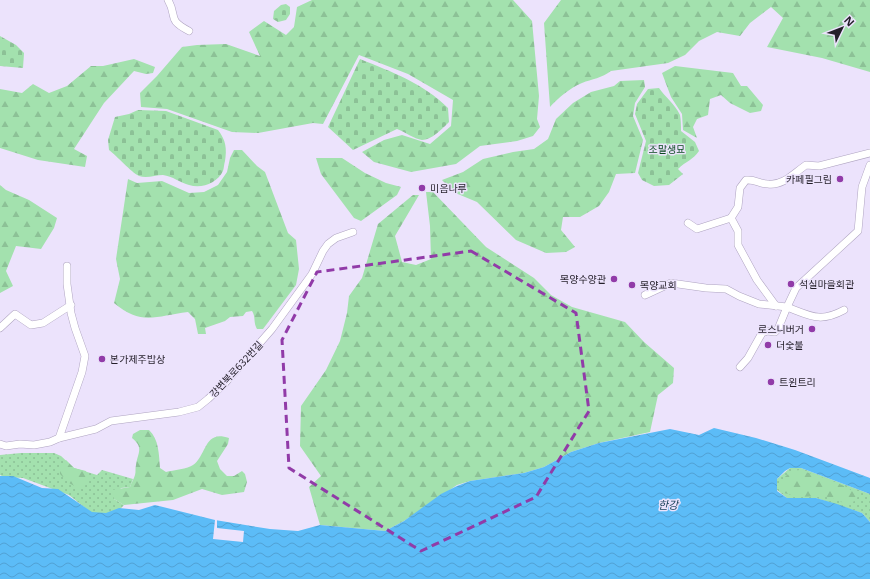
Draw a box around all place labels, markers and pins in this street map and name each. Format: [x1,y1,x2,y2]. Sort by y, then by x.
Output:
place label: 카페필그림 [786,172,832,186]
marker: 카페필그림 [835,174,845,184]
place label: 미음나루 [430,181,467,195]
marker: 미음나루 [417,183,427,193]
place label: 목양수양관 [560,272,607,286]
marker: 목양수양관 [609,274,619,284]
place label: 석실마을회관 [799,277,855,291]
place label: 목양교회 [640,278,677,292]
marker: 석실마을회관 [786,279,796,289]
marker: 목양교회 [627,280,637,290]
place label: 로스니버거 [758,322,804,336]
marker: 로스니버거 [807,324,817,334]
place label: 더숯불 [776,338,804,352]
marker: 더숯불 [763,340,773,350]
place label: 본가제주밥상 [110,352,165,366]
marker: 본가제주밥상 [97,354,107,364]
place label: 트윈트리 [779,375,816,389]
marker: 트윈트리 [766,377,776,387]

